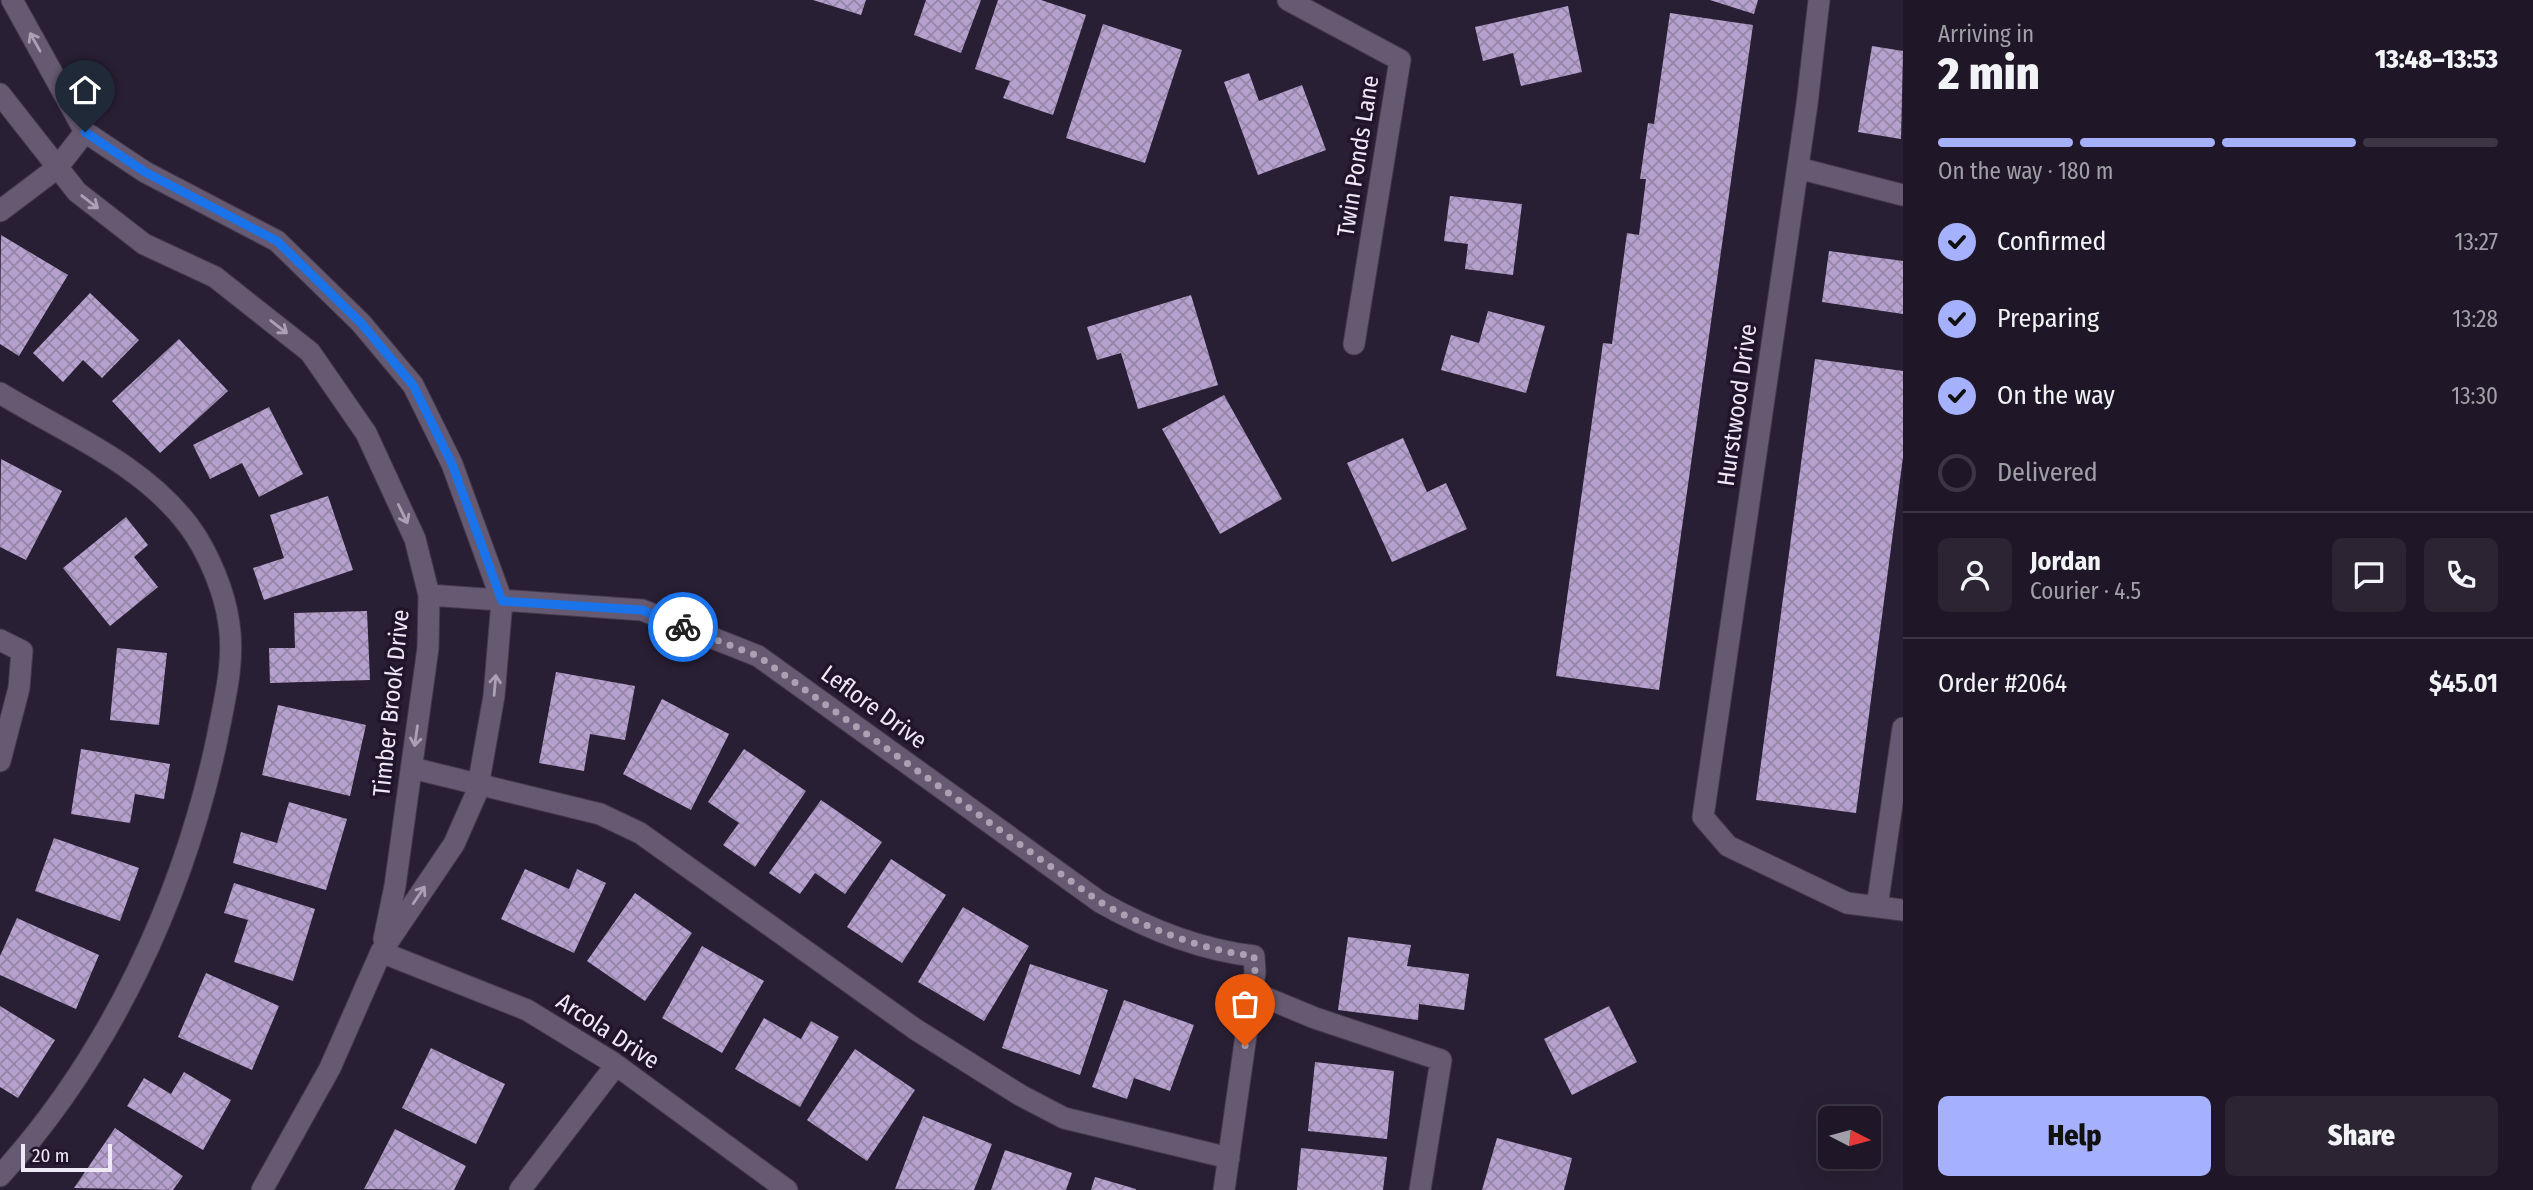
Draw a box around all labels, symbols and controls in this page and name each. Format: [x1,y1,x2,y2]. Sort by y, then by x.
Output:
text: Arriving in [1938,20,2034,48]
one-way arrow [28,32,42,53]
text: 13:48–13:53 [2375,44,2498,75]
text: 2 min [1938,46,2040,101]
pin [55,60,115,132]
icon: home [66,71,104,109]
street label: Twin Ponds Lane [1331,73,1385,239]
text: On the way · 180 m [1938,157,2114,185]
one-way arrow [81,195,99,210]
icon: check [1938,223,1976,261]
text: Confirmed [1997,226,2107,257]
text: 13:27 [2454,228,2498,256]
icon: check [1938,300,1976,338]
text: Preparing [1997,303,2099,334]
text: 13:28 [2452,305,2498,333]
one-way arrow [269,320,288,335]
street label: Hurstwood Drive [1712,322,1762,488]
icon: check [1938,377,1976,415]
text: On the way [1997,380,2115,411]
text: 13:30 [2451,382,2498,410]
text: Delivered [1997,457,2098,488]
one-way arrow [396,503,410,524]
button: person [1938,538,2012,612]
button: chat [2332,538,2406,612]
button: phone [2424,538,2498,612]
text: Jordan [2030,546,2101,577]
text: Courier · 4.5 [2030,577,2141,605]
courier [648,592,718,662]
street label: Timber Brook Drive [367,608,415,798]
icon: bike [664,608,702,646]
street label: Leflore Drive [816,659,932,755]
text: Order #2064 [1938,668,2067,699]
text: $45.01 [2429,668,2498,699]
one-way arrow [489,674,502,696]
one-way arrow [409,724,422,747]
one-way arrow [412,886,427,905]
pin [1215,974,1275,1046]
icon: bag [1226,985,1264,1023]
street label: Arcola Drive [551,987,665,1075]
button: Help [1938,1096,2211,1176]
button: Share [2225,1096,2498,1176]
north arrow [1818,1106,1881,1169]
map controls [1818,1106,1881,1169]
scale bar [21,1141,112,1173]
text: 20 m [32,1144,69,1167]

